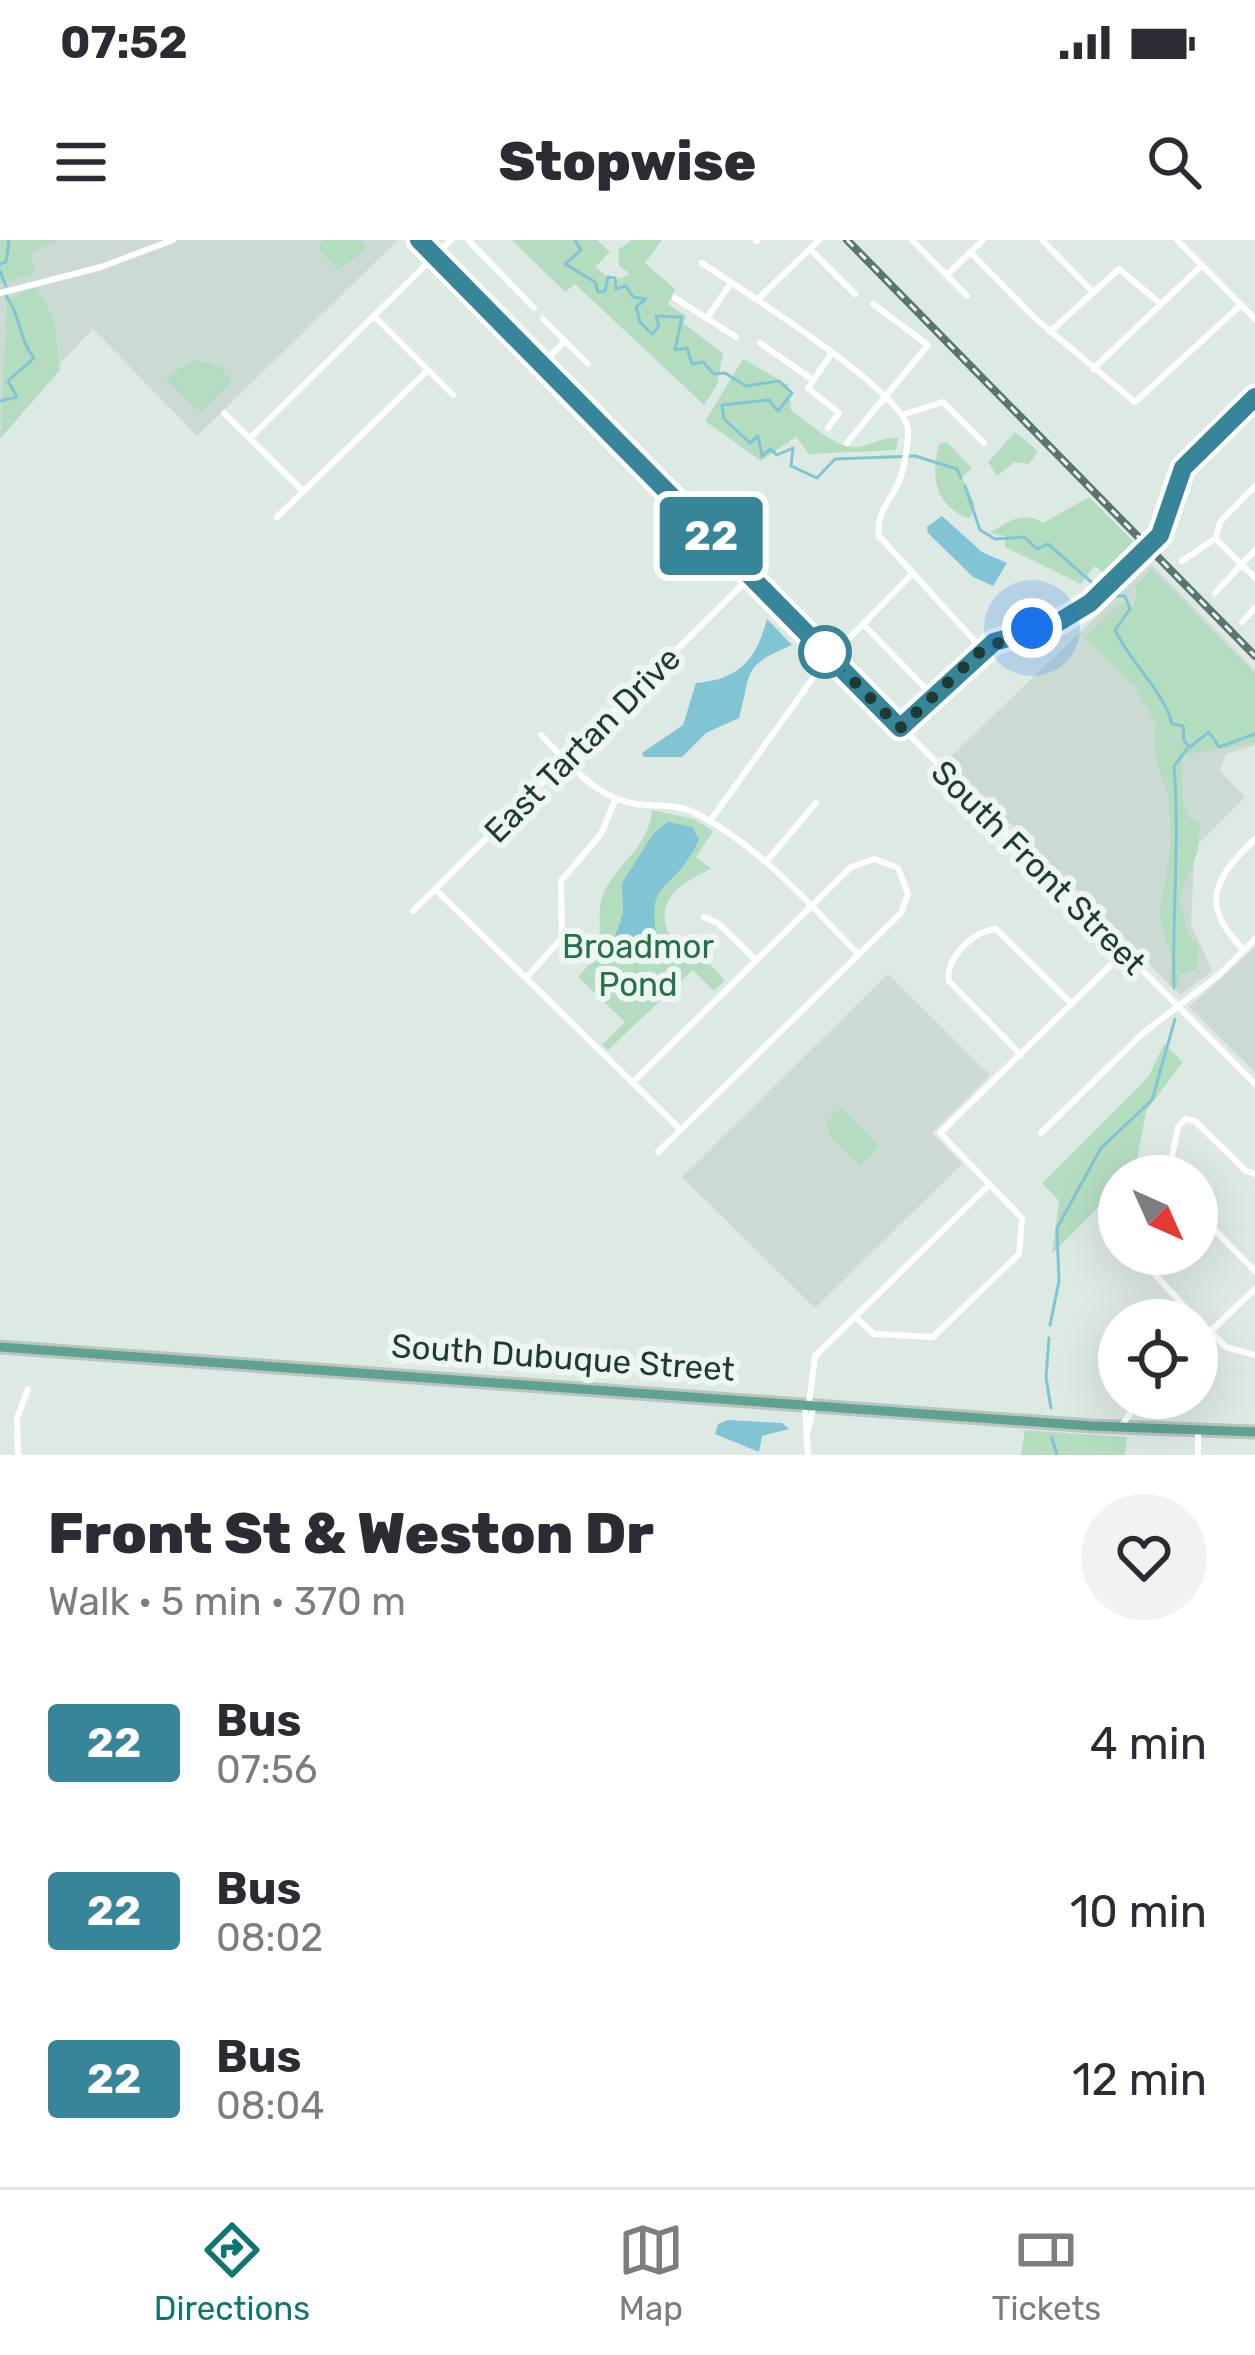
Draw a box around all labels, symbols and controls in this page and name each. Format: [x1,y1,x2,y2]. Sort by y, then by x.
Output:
text: 07:52 [60,16,188,69]
icon: menu [48,129,114,195]
icon: search [1141,129,1207,195]
text: Stopwise [499,130,756,194]
line badge: 22 [657,497,765,575]
text: 22 [684,511,738,561]
your location [1002,598,1062,658]
unlabelled marker [800,627,850,677]
street label: East Tartan Drive [476,638,688,850]
street label: South Front Street [924,752,1154,983]
park label: Broadmor Pond [562,927,714,1004]
north arrow [1098,1155,1218,1275]
map controls [1098,1155,1218,1419]
button: locate [1098,1299,1218,1419]
street label: South Dubuque Street [390,1326,736,1389]
button: heart [1081,1494,1207,1620]
text: Front St & Weston Dr [48,1500,654,1567]
text: Walk · 5 min · 370 m [48,1579,406,1625]
text: Bus [216,1694,301,1747]
text: 4 min [1090,1717,1207,1770]
text: 22 [87,1718,141,1768]
text: 07:56 [216,1747,317,1793]
text: Bus [216,1862,301,1915]
text: 10 min [1070,1885,1207,1938]
text: 22 [87,1886,141,1936]
text: 08:02 [216,1915,323,1961]
text: Bus [216,2030,301,2083]
text: 12 min [1072,2053,1207,2106]
text: 22 [87,2054,141,2104]
text: 08:04 [216,2083,325,2129]
tab: Directions [154,2217,310,2328]
tab: Map [618,2217,684,2328]
tab: Tickets [992,2217,1101,2328]

